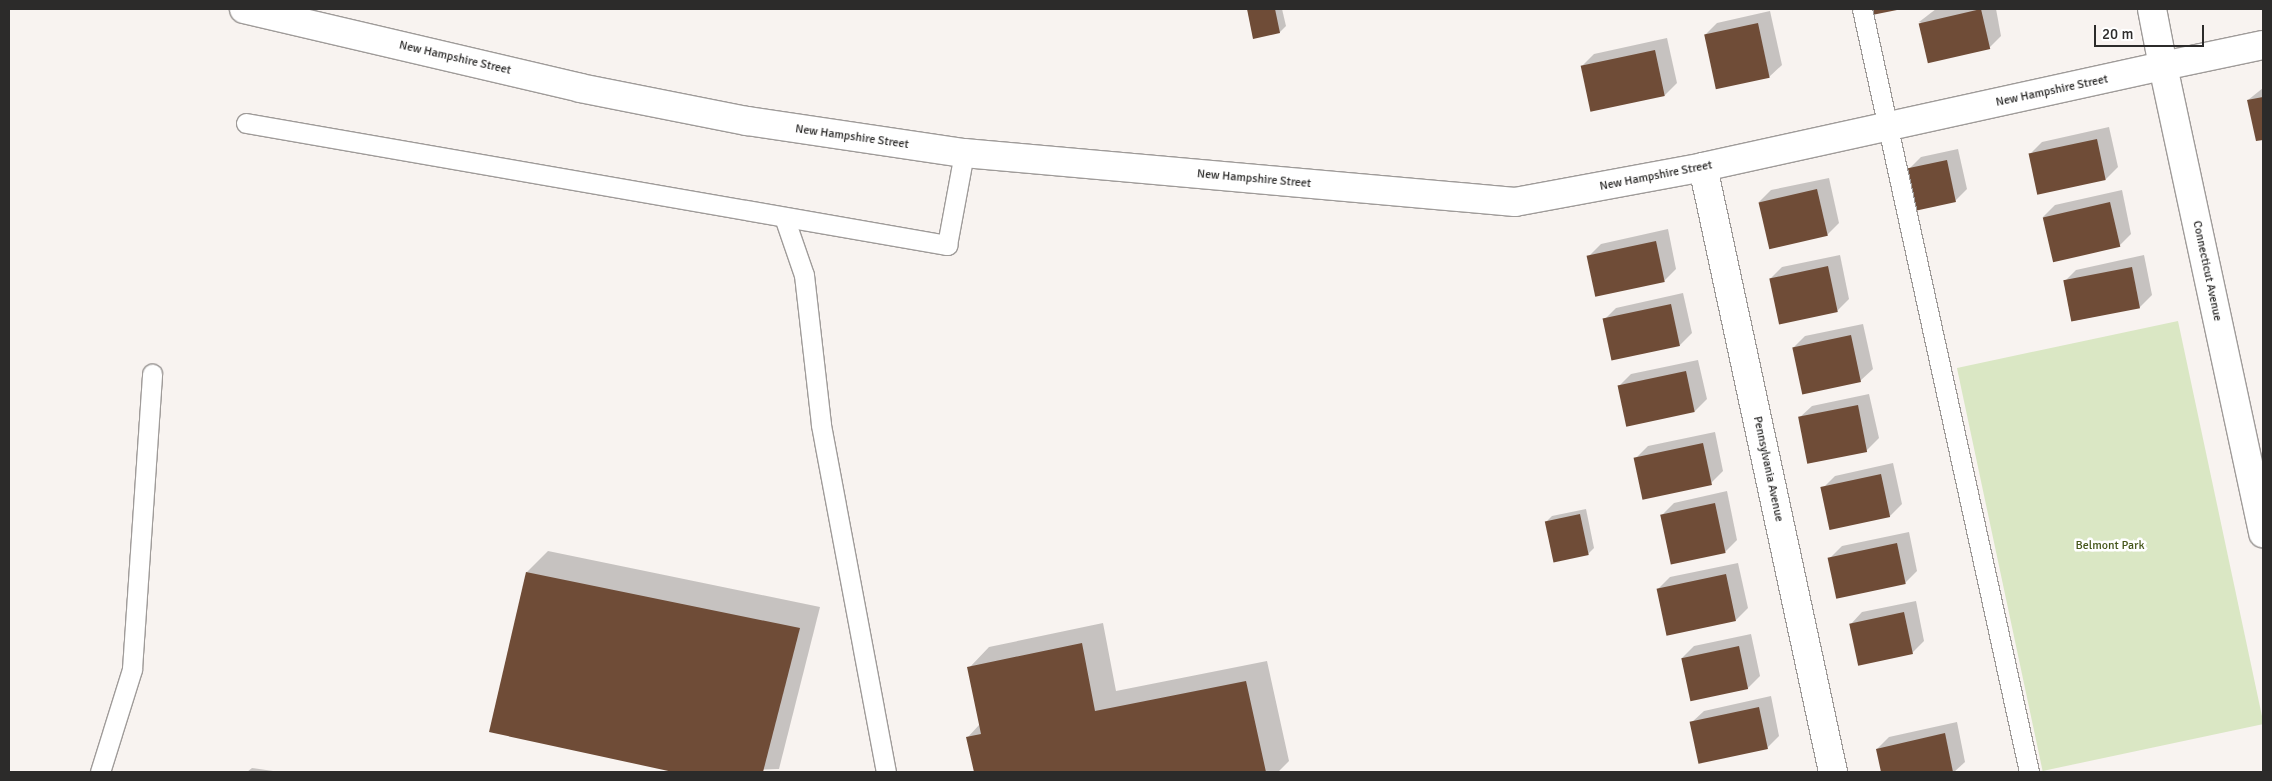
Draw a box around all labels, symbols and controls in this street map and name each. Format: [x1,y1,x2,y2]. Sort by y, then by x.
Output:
scale bar [2097,15,2207,47]
text: 20 m [2102,25,2133,43]
street label: New Hampshire Street [398,38,512,78]
street label: New Hampshire Street [1994,72,2110,110]
street label: New Hampshire Street [794,122,910,152]
street label: New Hampshire Street [1598,158,1714,194]
street label: New Hampshire Street [1196,167,1312,191]
street label: Connecticut Avenue [2189,219,2225,323]
street label: Pennsylvania Avenue [1750,415,1786,523]
park label: Belmont Park [2075,539,2145,553]

